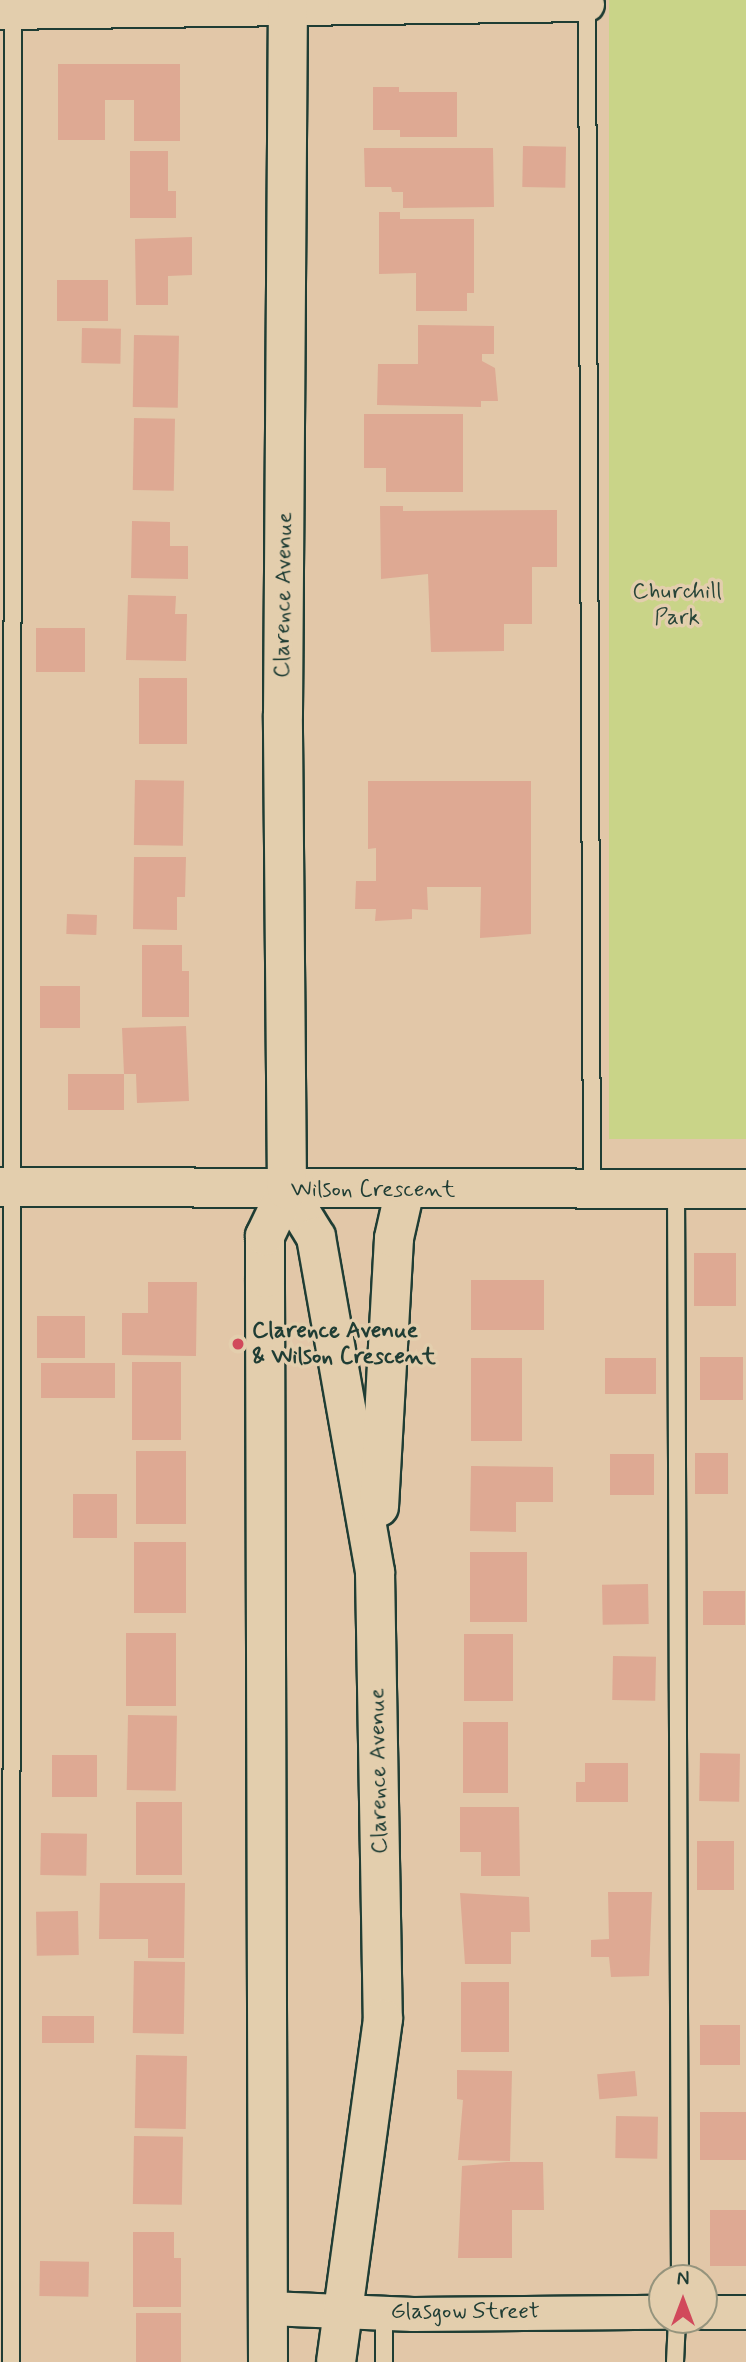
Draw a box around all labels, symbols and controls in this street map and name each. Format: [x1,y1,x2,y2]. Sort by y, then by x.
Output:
street label: Clarence Avenue [269,512,299,678]
park label: Churchill Park [632,578,722,632]
street label: Wilson Crescent [295,1176,451,1204]
place label: Clarence Avenue & Wilson Crescent [252,1317,427,1371]
marker: Clarence Avenue & Wilson Crescent [230,1336,246,1352]
street label: Clarence Avenue [364,1688,394,1854]
north arrow [648,2264,718,2334]
text: N [677,2267,689,2292]
street label: Glasgow Street [391,2298,539,2326]

